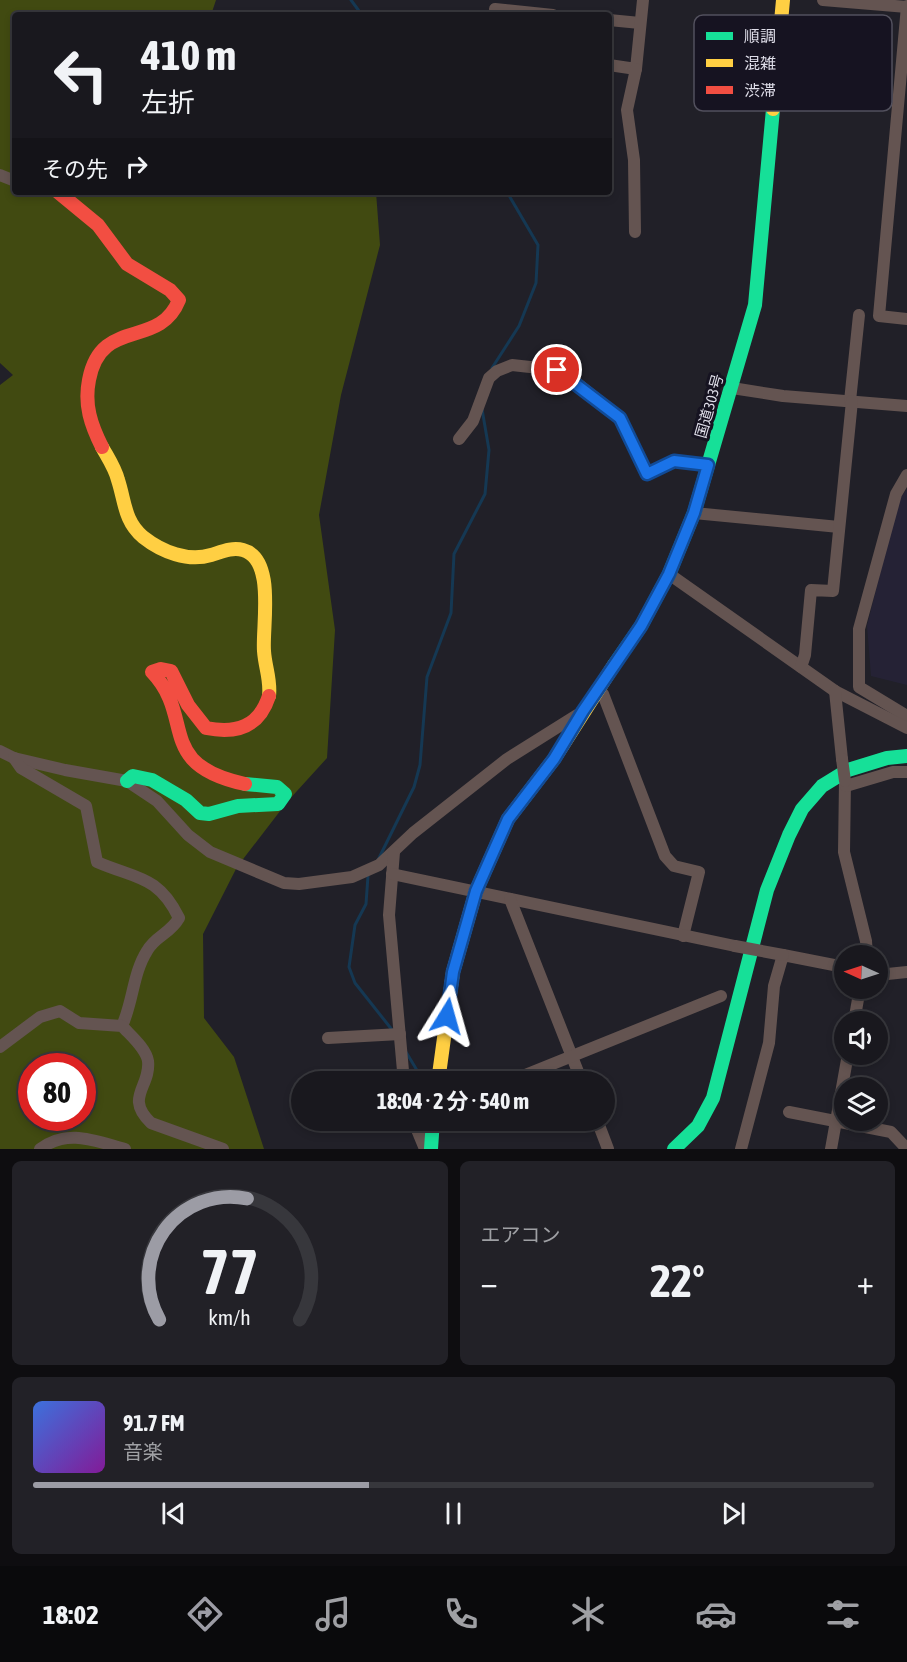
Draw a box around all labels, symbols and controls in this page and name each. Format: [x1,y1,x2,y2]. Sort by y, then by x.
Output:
legend [694,15,892,111]
text: 順調 [744,27,776,45]
text: 410 m [141,31,236,79]
icon: left [42,36,120,114]
text: 混雑 [744,54,776,72]
text: 渋滞 [744,81,776,99]
text: 左折 [141,87,195,118]
icon: right [120,150,153,183]
text: その先 [42,156,108,182]
pin [531,344,582,395]
icon: arrive [540,353,573,386]
street label: 国道303号 [692,372,726,440]
north arrow [834,945,888,999]
map controls [834,945,888,1131]
position arrow [415,984,479,1048]
button: sound [834,1011,888,1065]
speed limit sign: 80 [18,1053,96,1131]
button: layers [834,1077,888,1131]
text: 18:04 · 2 分 · 540 m [377,1088,529,1114]
text: エアコン [481,1223,561,1246]
text: 77 [200,1236,259,1307]
text: 22° [650,1255,705,1307]
text: − [481,1263,498,1301]
text: + [857,1263,874,1301]
text: km/h [208,1305,251,1330]
text: 91.7 FM [123,1410,185,1436]
text: 音楽 [123,1440,163,1463]
icon: previous [157,1497,190,1530]
icon: pause [437,1497,470,1530]
icon: next [717,1497,750,1530]
icon: directions [184,1593,226,1635]
icon: music [312,1593,354,1635]
icon: phone [440,1593,482,1635]
icon: climate [567,1593,609,1635]
icon: car [695,1593,737,1635]
icon: filters [822,1593,864,1635]
text: 18:02 [43,1599,99,1630]

